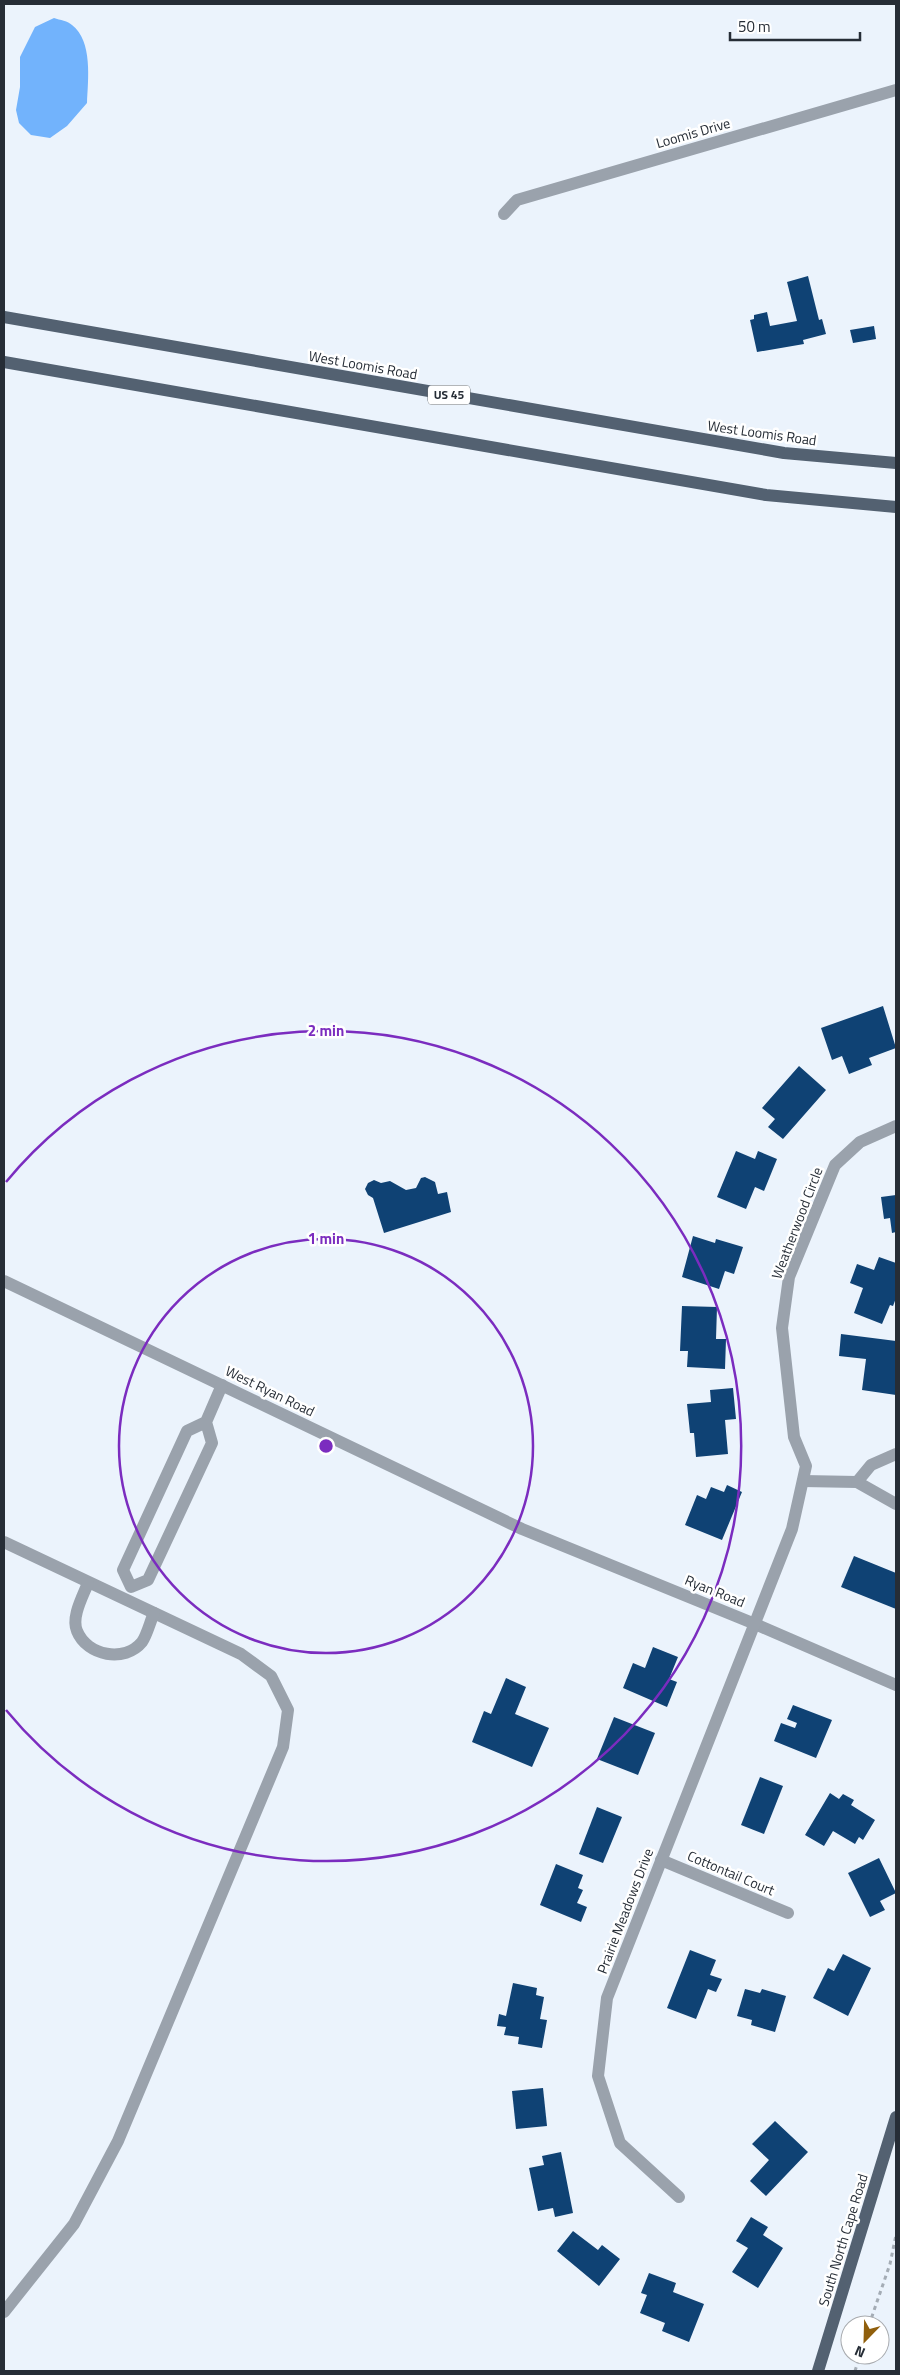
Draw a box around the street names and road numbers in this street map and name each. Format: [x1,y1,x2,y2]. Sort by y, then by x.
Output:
street label: Loomis Drive [653,112,732,153]
street label: West Loomis Road [307,345,419,384]
road number: US 45 [428,386,470,404]
street label: West Loomis Road [706,414,818,451]
street label: Weatherwood Circle [766,1164,828,1282]
street label: West Ryan Road [222,1360,318,1421]
street label: Ryan Road [682,1569,748,1612]
street label: Prairie Meadows Drive [591,1845,658,1976]
street label: Cottontail Court [684,1845,778,1900]
street label: South North Cape Road [812,2171,873,2309]

